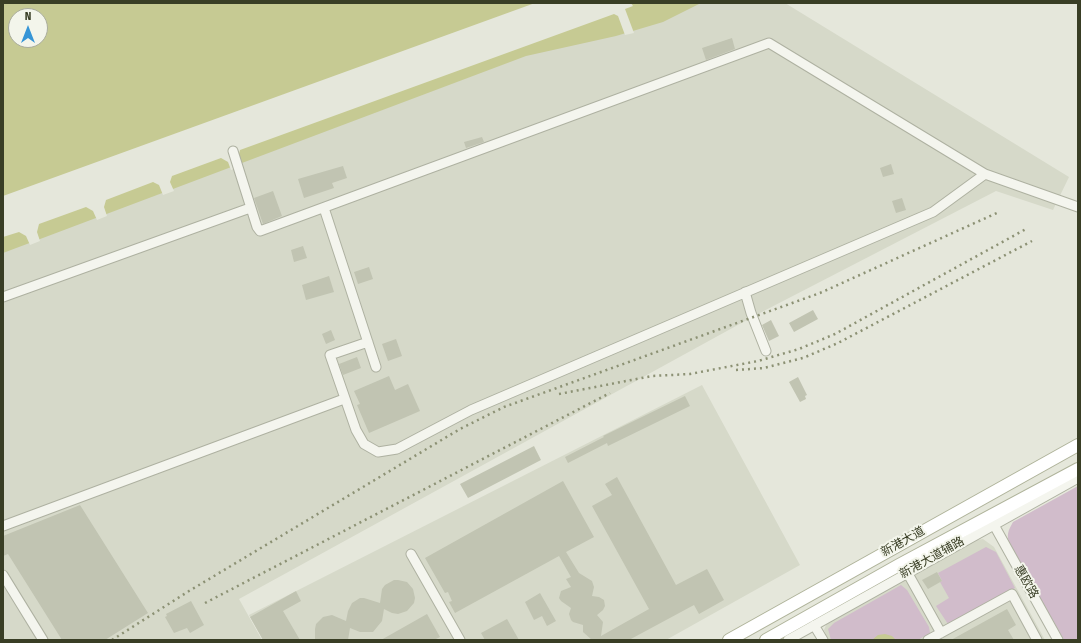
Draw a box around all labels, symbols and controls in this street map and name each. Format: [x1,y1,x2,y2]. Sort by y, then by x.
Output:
north arrow [8,8,48,48]
text: N [25,10,31,23]
street label: 新港大道 [879,524,927,560]
street label: 新港大道辅路 [897,534,967,582]
street label: 惠欧路 [1011,563,1041,601]

